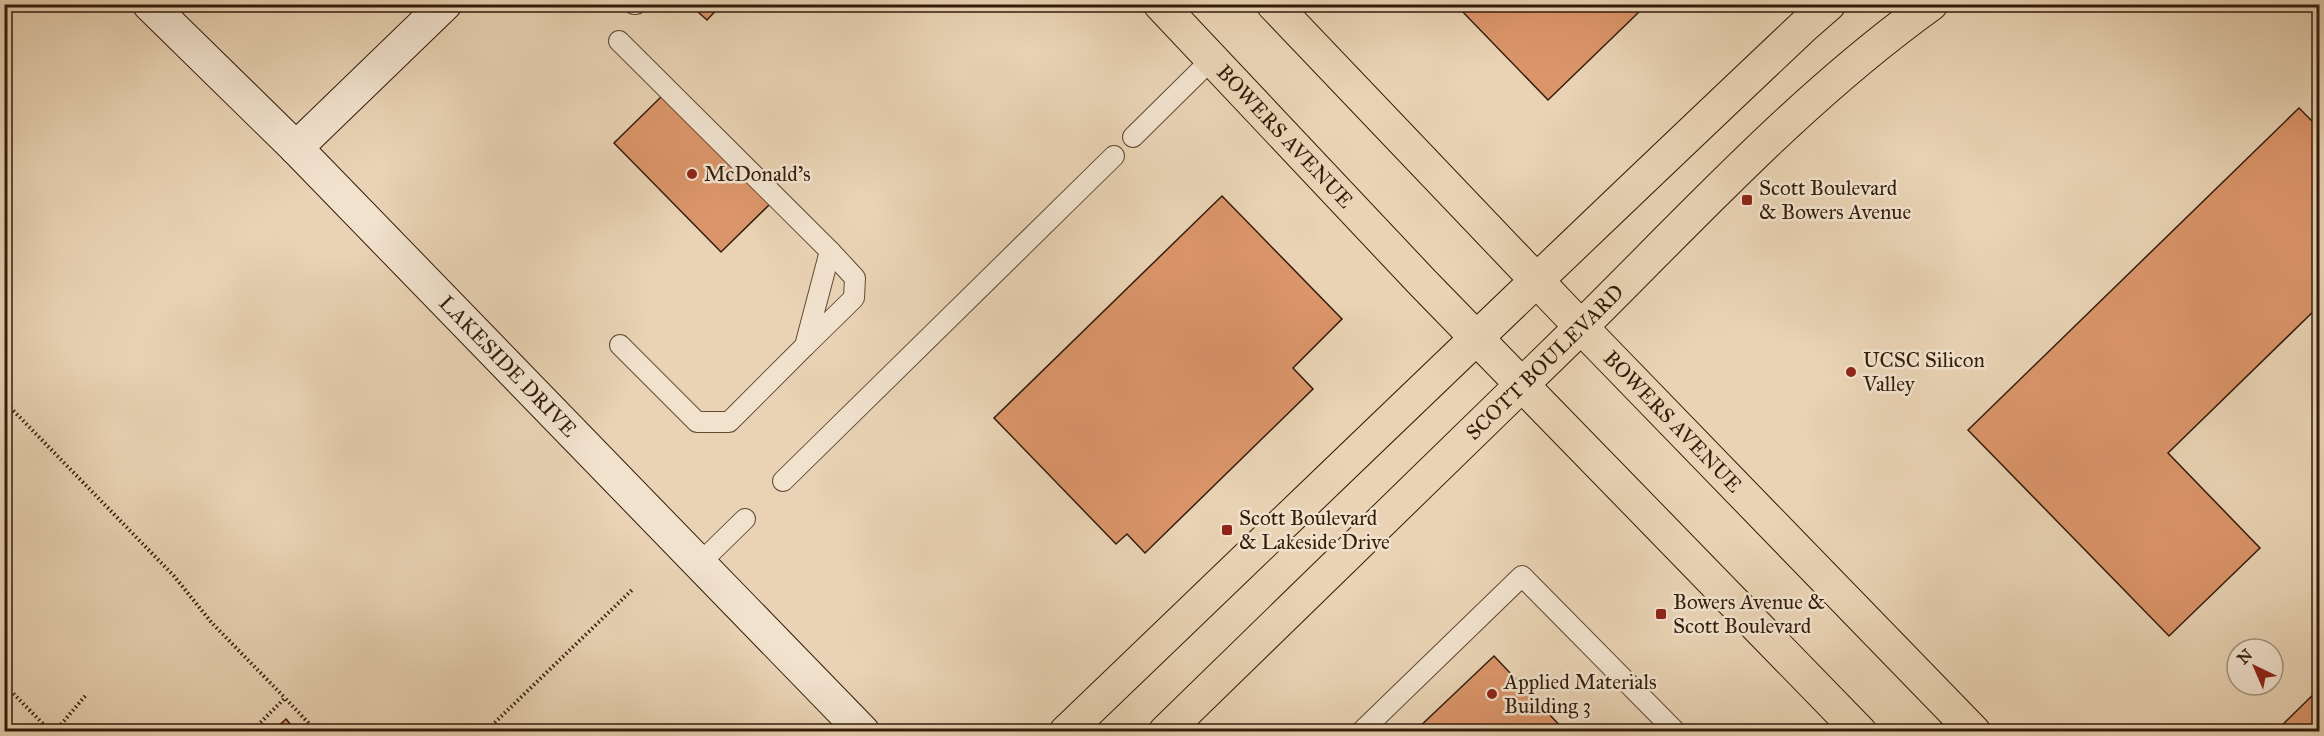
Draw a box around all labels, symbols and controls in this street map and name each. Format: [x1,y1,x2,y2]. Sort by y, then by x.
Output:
street label: BOWERS AVENUE [1211,59,1359,214]
place label: McDonald's [704,161,811,187]
marker: McDonald's [685,167,699,181]
place label: Scott Boulevard & Bowers Avenue [1759,175,1912,225]
marker: Scott Boulevard & Bowers Avenue [1740,193,1754,207]
street label: SCOTT BOULEVARD [1460,279,1629,446]
street label: LAKESIDE DRIVE [433,290,582,442]
street label: BOWERS AVENUE [1598,345,1747,498]
place label: UCSC Silicon Valley [1862,347,1985,397]
marker: UCSC Silicon Valley [1844,365,1858,379]
place label: Scott Boulevard & Lakeside Drive [1239,505,1390,555]
marker: Scott Boulevard & Lakeside Drive [1220,523,1234,537]
place label: Bowers Avenue & Scott Boulevard [1673,589,1825,639]
marker: Bowers Avenue & Scott Boulevard [1654,607,1668,621]
north arrow [2225,637,2285,697]
text: N [2233,645,2257,668]
place label: Applied Materials Building 3 [1503,669,1657,719]
marker: Applied Materials Building 3 [1485,687,1499,701]

